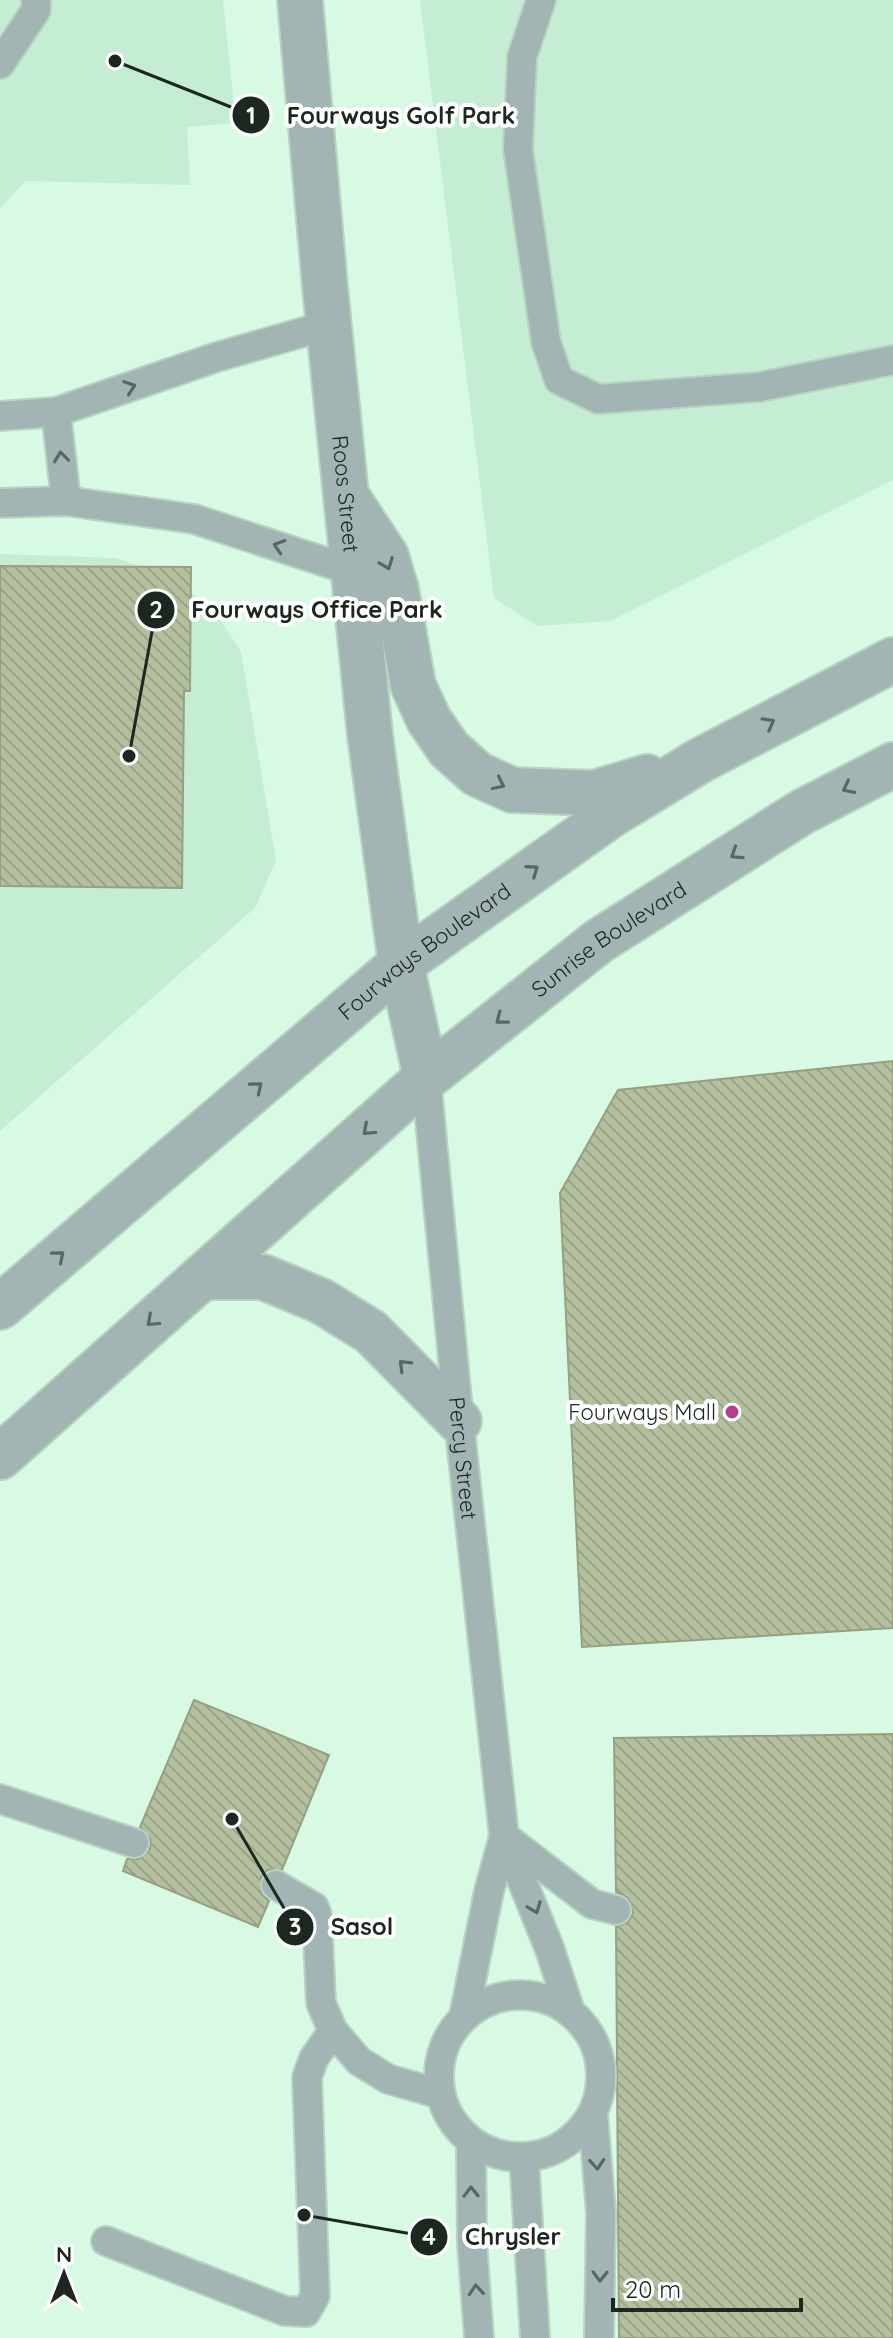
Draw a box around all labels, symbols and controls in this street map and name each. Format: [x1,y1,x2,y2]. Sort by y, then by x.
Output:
callout: Fourways Golf Park [231,91,531,139]
text: 1 [246,100,256,130]
text: Fourways Golf Park [287,100,515,130]
one-way arrow [122,381,136,397]
street label: Roos Street [326,434,366,554]
one-way arrow [53,450,70,463]
one-way arrow [272,540,286,556]
one-way arrow [377,556,394,570]
callout: Fourways Office Park [136,586,459,634]
text: 2 [149,594,163,624]
text: Fourways Office Park [191,594,443,624]
one-way arrow [761,717,776,732]
one-way arrow [491,774,506,790]
one-way arrow [841,779,856,794]
one-way arrow [731,844,745,859]
one-way arrow [525,865,539,880]
street label: Sunrise Boulevard [526,875,692,1003]
street label: Fourways Boulevard [332,877,516,1026]
one-way arrow [496,1009,510,1024]
one-way arrow [248,1082,263,1097]
one-way arrow [362,1120,377,1135]
one-way arrow [50,1251,65,1266]
one-way arrow [147,1312,162,1326]
one-way arrow [399,1360,413,1374]
street label: Percy Street [443,1395,484,1521]
place label: Fourways Mall [568,1398,716,1426]
marker: Fourways Mall [723,1403,741,1421]
one-way arrow [525,1900,542,1914]
callout: Sasol [275,1903,410,1951]
text: 3 [289,1911,301,1941]
text: Sasol [331,1911,393,1941]
one-way arrow [588,2158,605,2171]
one-way arrow [462,2185,480,2198]
callout: Chrysler [409,2213,576,2261]
text: 4 [422,2221,436,2251]
text: Chrysler [465,2221,561,2251]
north arrow [24,2234,104,2314]
text: N [56,2240,72,2268]
scale bar [613,2262,801,2312]
one-way arrow [591,2270,609,2283]
text: 20 m [625,2274,681,2304]
one-way arrow [467,2283,484,2296]

